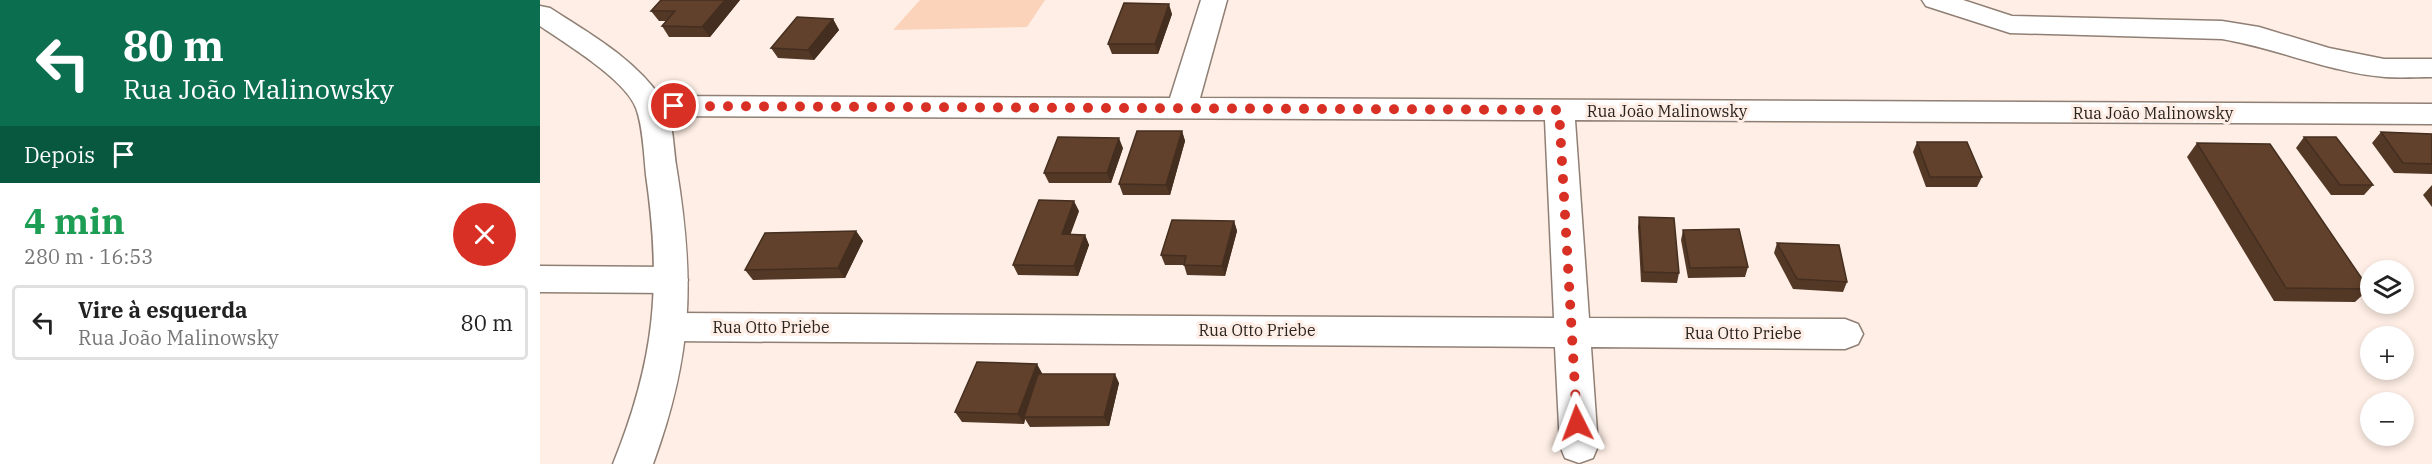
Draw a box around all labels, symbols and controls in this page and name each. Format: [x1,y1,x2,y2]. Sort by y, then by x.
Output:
text: 80 m [123,18,224,73]
icon: left [24,24,102,102]
text: Rua João Malinowsky [123,71,394,106]
pin [648,80,699,131]
icon: arrive [657,89,690,122]
street label: Rua João Malinowsky [1587,101,1748,121]
street label: Rua João Malinowsky [2073,103,2234,123]
icon: arrive [107,138,140,171]
text: Depois [24,140,95,169]
text: 4 min [24,197,125,244]
button: close [453,203,516,266]
text: 280 m · 16:53 [24,243,153,270]
map controls [2360,260,2414,446]
button: layers [2360,260,2414,314]
text: Vire à esquerda [78,295,248,324]
icon: left [27,306,60,339]
text: 80 m [461,308,513,337]
street label: Rua Otto Priebe [712,317,830,337]
street label: Rua Otto Priebe [1198,320,1316,340]
street label: Rua Otto Priebe [1684,323,1802,343]
text: Rua João Malinowsky [78,324,279,351]
button: + [2360,326,2414,380]
position arrow [1545,391,1609,455]
button: − [2360,392,2414,446]

